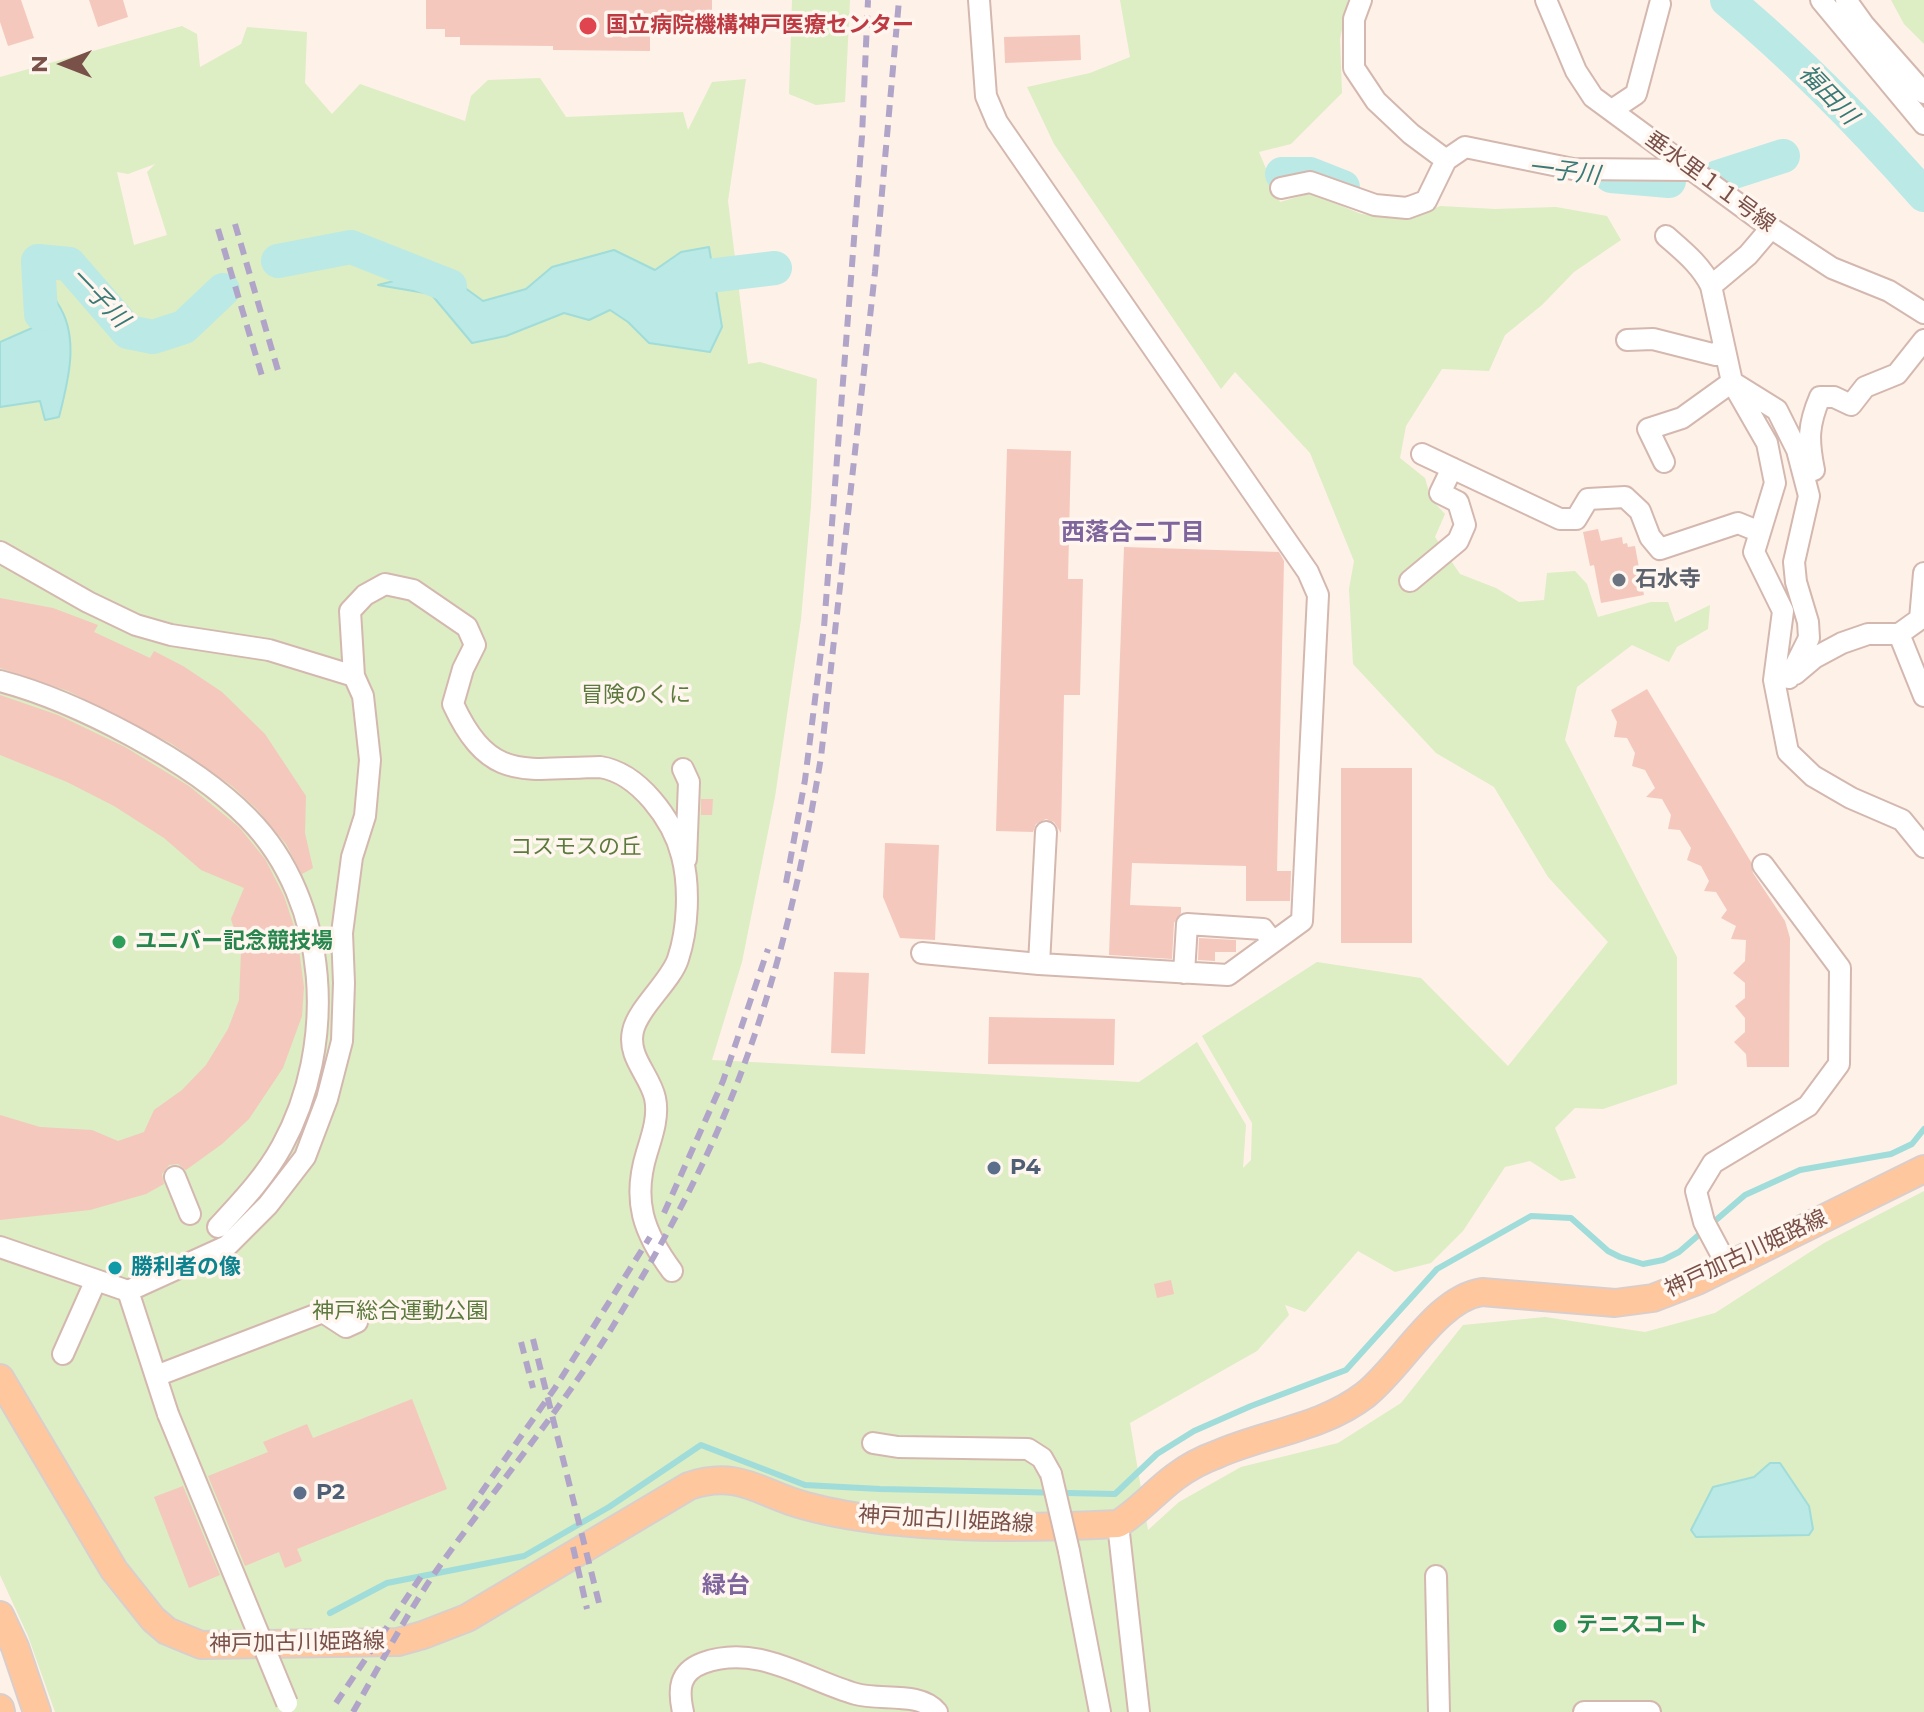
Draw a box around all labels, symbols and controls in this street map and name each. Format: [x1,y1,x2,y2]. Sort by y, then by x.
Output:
place label: 国立病院機構神戸医療センター [606,13,914,39]
marker: 国立病院機構神戸医療センター [577,15,599,37]
north arrow [24,24,104,104]
text: N [26,55,53,73]
water label: 福田川 [1793,59,1863,131]
street label: 垂水里１１号線 [1640,126,1780,238]
water label: 一子川 [1527,153,1601,191]
water label: 一子川 [64,262,134,334]
district label: 西落合二丁目 [1061,519,1205,547]
place label: 石水寺 [1635,567,1701,593]
marker: 石水寺 [1610,571,1628,589]
park label: 冒険のくに [581,683,691,709]
park label: コスモスの丘 [510,835,642,861]
place label: ユニバー記念競技場 [135,929,333,955]
marker: ユニバー記念競技場 [110,933,128,951]
place label: P4 [1010,1155,1041,1181]
marker: P4 [985,1159,1003,1177]
street label: 神戸加古川姫路線 [1661,1205,1831,1303]
place label: 勝利者の像 [131,1255,241,1281]
marker: 勝利者の像 [106,1259,124,1277]
park label: 神戸総合運動公園 [312,1299,488,1325]
place label: P2 [316,1480,345,1506]
marker: P2 [291,1484,309,1502]
street label: 神戸加古川姫路線 [857,1502,1035,1538]
district label: 緑台 [702,1572,750,1600]
place label: テニスコート [1576,1613,1708,1639]
marker: テニスコート [1551,1617,1569,1635]
street label: 神戸加古川姫路線 [209,1628,385,1658]

